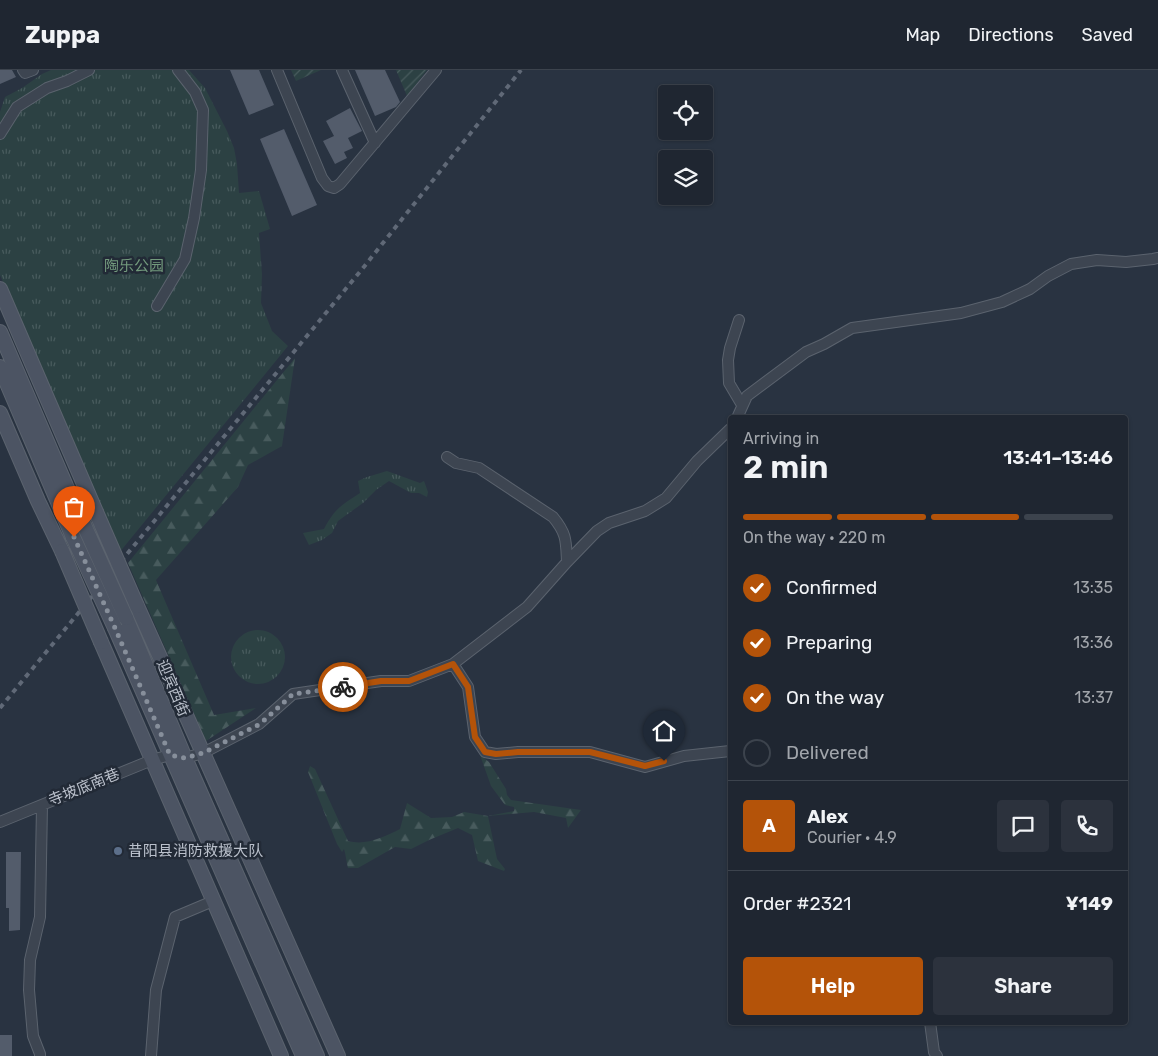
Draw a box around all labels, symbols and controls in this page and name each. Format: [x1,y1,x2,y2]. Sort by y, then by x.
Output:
text: Zuppa [25,21,100,49]
text: Map [905,24,940,46]
text: Directions [968,24,1054,46]
text: Saved [1082,24,1133,46]
map controls [658,85,713,205]
button: locate [658,85,713,140]
button: layers [658,150,713,205]
park label: 陶乐公园 [104,257,164,275]
text: Arriving in [743,429,819,448]
text: 13:41–13:46 [1003,446,1113,469]
text: 2 min [743,448,828,486]
pin [53,486,95,537]
icon: bag [60,493,88,521]
text: On the way · 220 m [743,528,885,547]
icon: check [743,574,771,602]
text: Confirmed [786,576,877,599]
text: 13:35 [1073,578,1113,597]
icon: check [743,629,771,657]
text: Preparing [786,631,872,654]
text: 13:36 [1073,633,1113,652]
street label: 迎宾西街 [153,657,193,719]
courier [318,662,368,712]
icon: bike [329,673,357,701]
icon: check [743,684,771,712]
text: On the way [786,686,884,709]
text: 13:37 [1075,688,1113,707]
pin [643,710,685,761]
icon: home [650,717,678,745]
text: Delivered [786,741,869,764]
street label: 寺坡底南巷 [46,765,122,809]
button: chat [997,800,1049,852]
button: phone [1061,800,1113,852]
text: Alex [807,805,848,828]
text: A [762,814,776,837]
text: Courier · 4.9 [807,828,897,847]
place label: 昔阳县消防救援大队 [128,842,263,860]
marker: 昔阳县消防救援大队 [112,845,124,857]
text: Order #2321 [743,892,851,915]
text: ¥149 [1065,892,1113,915]
button: Help [743,957,923,1015]
button: Share [933,957,1113,1015]

